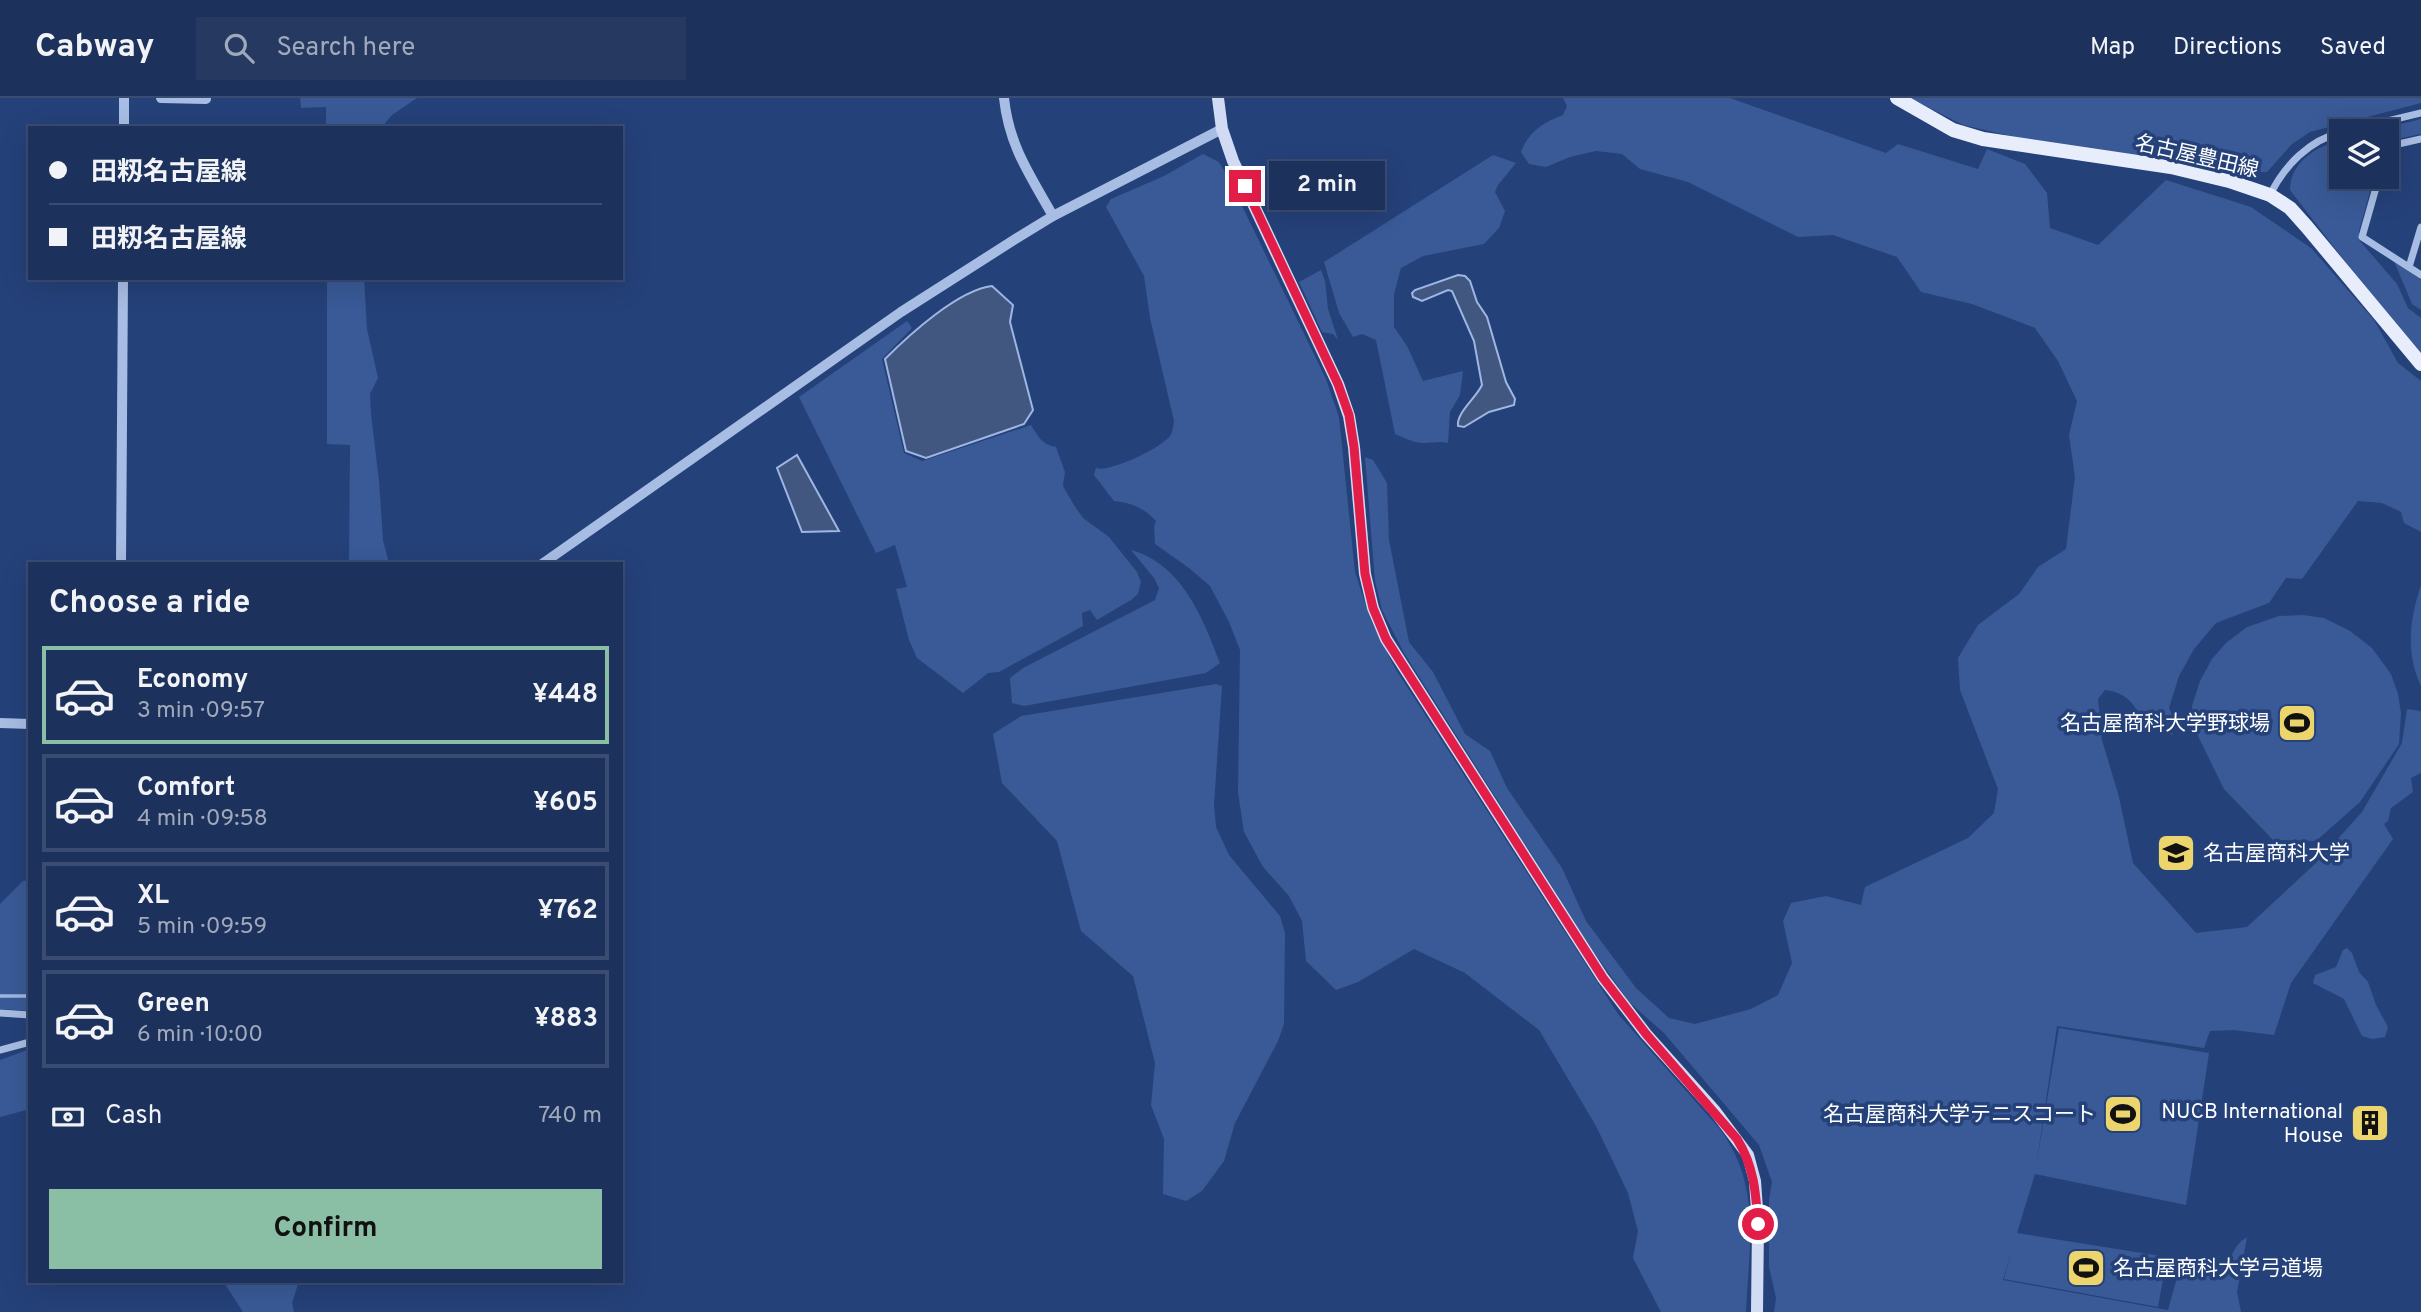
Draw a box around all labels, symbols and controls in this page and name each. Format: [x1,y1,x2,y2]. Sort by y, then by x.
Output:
search box [196,17,686,80]
text: Cabway [35,27,154,69]
icon: search [220,29,258,67]
text: Search here [276,32,415,65]
text: Map [2090,33,2135,63]
text: Directions [2173,33,2282,63]
text: Saved [2320,33,2386,63]
map controls [2329,119,2399,189]
button: layers [2329,119,2399,189]
street label: 名古屋豊田線 [2132,130,2261,185]
text: 田籾名古屋線 [91,157,247,190]
callout: 2 min [1270,162,1385,210]
route end [1229,170,1261,202]
text: 2 min [1297,171,1357,200]
text: 田籾名古屋線 [91,224,247,257]
text: Choose a ride [49,584,250,624]
icon: car [53,664,116,727]
text: Economy [137,664,248,697]
text: ¥448 [532,679,598,712]
text: 3 min · 09:57 [137,697,265,726]
sports icon: 名古屋商科大学野球場 [2276,702,2318,744]
place label: 名古屋商科大学野球場 [2060,711,2270,738]
icon: car [53,772,116,835]
text: Comfort [137,772,235,805]
text: ¥605 [533,787,598,820]
text: 4 min · 09:58 [137,805,268,834]
school or university icon: 名古屋商科大学 [2155,832,2197,874]
place label: 名古屋商科大学 [2203,841,2350,868]
icon: car [53,880,116,943]
text: XL [137,880,169,913]
text: ¥762 [538,895,598,928]
text: 5 min · 09:59 [137,913,267,942]
icon: car [53,988,116,1051]
text: Green [137,988,210,1021]
text: ¥883 [534,1003,598,1036]
text: 6 min · 10:00 [137,1021,263,1050]
sports icon: 名古屋商科大学テニスコート [2102,1093,2144,1135]
icon: cash [49,1098,87,1136]
place label: NUCB International House [2161,1099,2343,1150]
text: Cash [105,1100,162,1133]
text: 740 m [538,1102,602,1131]
place label: 名古屋商科大学テニスコート [1823,1102,2096,1129]
building icon: NUCB International House [2349,1102,2391,1144]
button: Confirm [49,1189,602,1269]
route start [1742,1208,1774,1240]
sports icon: 名古屋商科大学弓道場 [2065,1247,2107,1289]
place label: 名古屋商科大学弓道場 [2113,1256,2323,1283]

